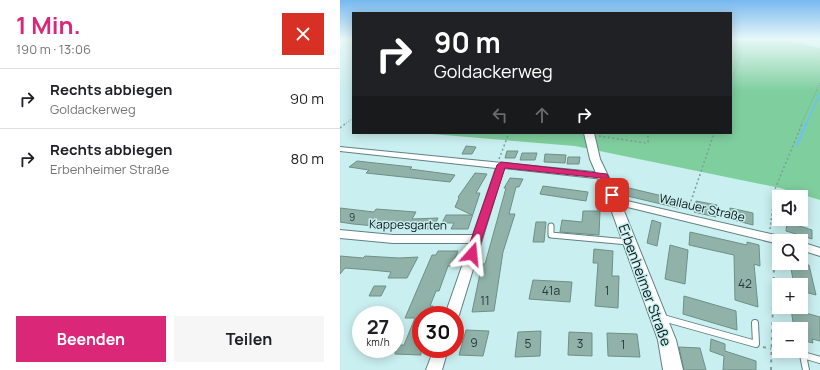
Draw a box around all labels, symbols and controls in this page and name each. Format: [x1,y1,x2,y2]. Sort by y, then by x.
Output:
text: 1 Min. [16,8,81,41]
button: close [282,13,324,55]
text: 90 m [434,23,501,61]
icon: right [368,28,420,80]
text: 190 m · 13:06 [16,40,91,58]
text: Goldackerweg [434,59,553,83]
text: Rechts abbiegen [50,79,172,100]
icon: right [16,88,38,110]
text: 90 m [290,88,324,109]
text: Goldackerweg [50,100,136,118]
icon: left [489,104,511,126]
icon: ahead [531,104,553,126]
icon: right [573,104,595,126]
text: Rechts abbiegen [50,139,172,160]
icon: right [16,148,38,170]
text: 80 m [290,148,324,169]
text: Erbenheimer Straße [50,160,169,178]
pin [595,178,629,212]
icon: arrive [601,184,623,206]
street label: Wallauer Straße [657,189,747,226]
map controls [772,190,808,358]
button: sound [772,190,808,226]
house number: 9 [349,210,355,224]
street label: Kappesgarten [369,215,447,234]
street label: Erbenheimer Straße [615,221,676,348]
position arrow [451,233,493,275]
button: search [772,234,808,270]
house number: 42 [738,275,752,292]
button: + [772,278,808,314]
house number: 41a [542,282,560,299]
house number: 1 [605,282,609,299]
house number: 11 [480,292,490,309]
speed limit sign: 30 [412,306,464,358]
text: 27 [367,313,389,340]
button: Beenden [16,316,166,362]
button: Teilen [174,316,324,362]
button: − [772,322,808,358]
house number: 9 [470,334,478,351]
text: km/h [366,335,390,349]
house number: 5 [525,335,532,352]
house number: 3 [577,335,583,352]
house number: 1 [621,336,625,353]

